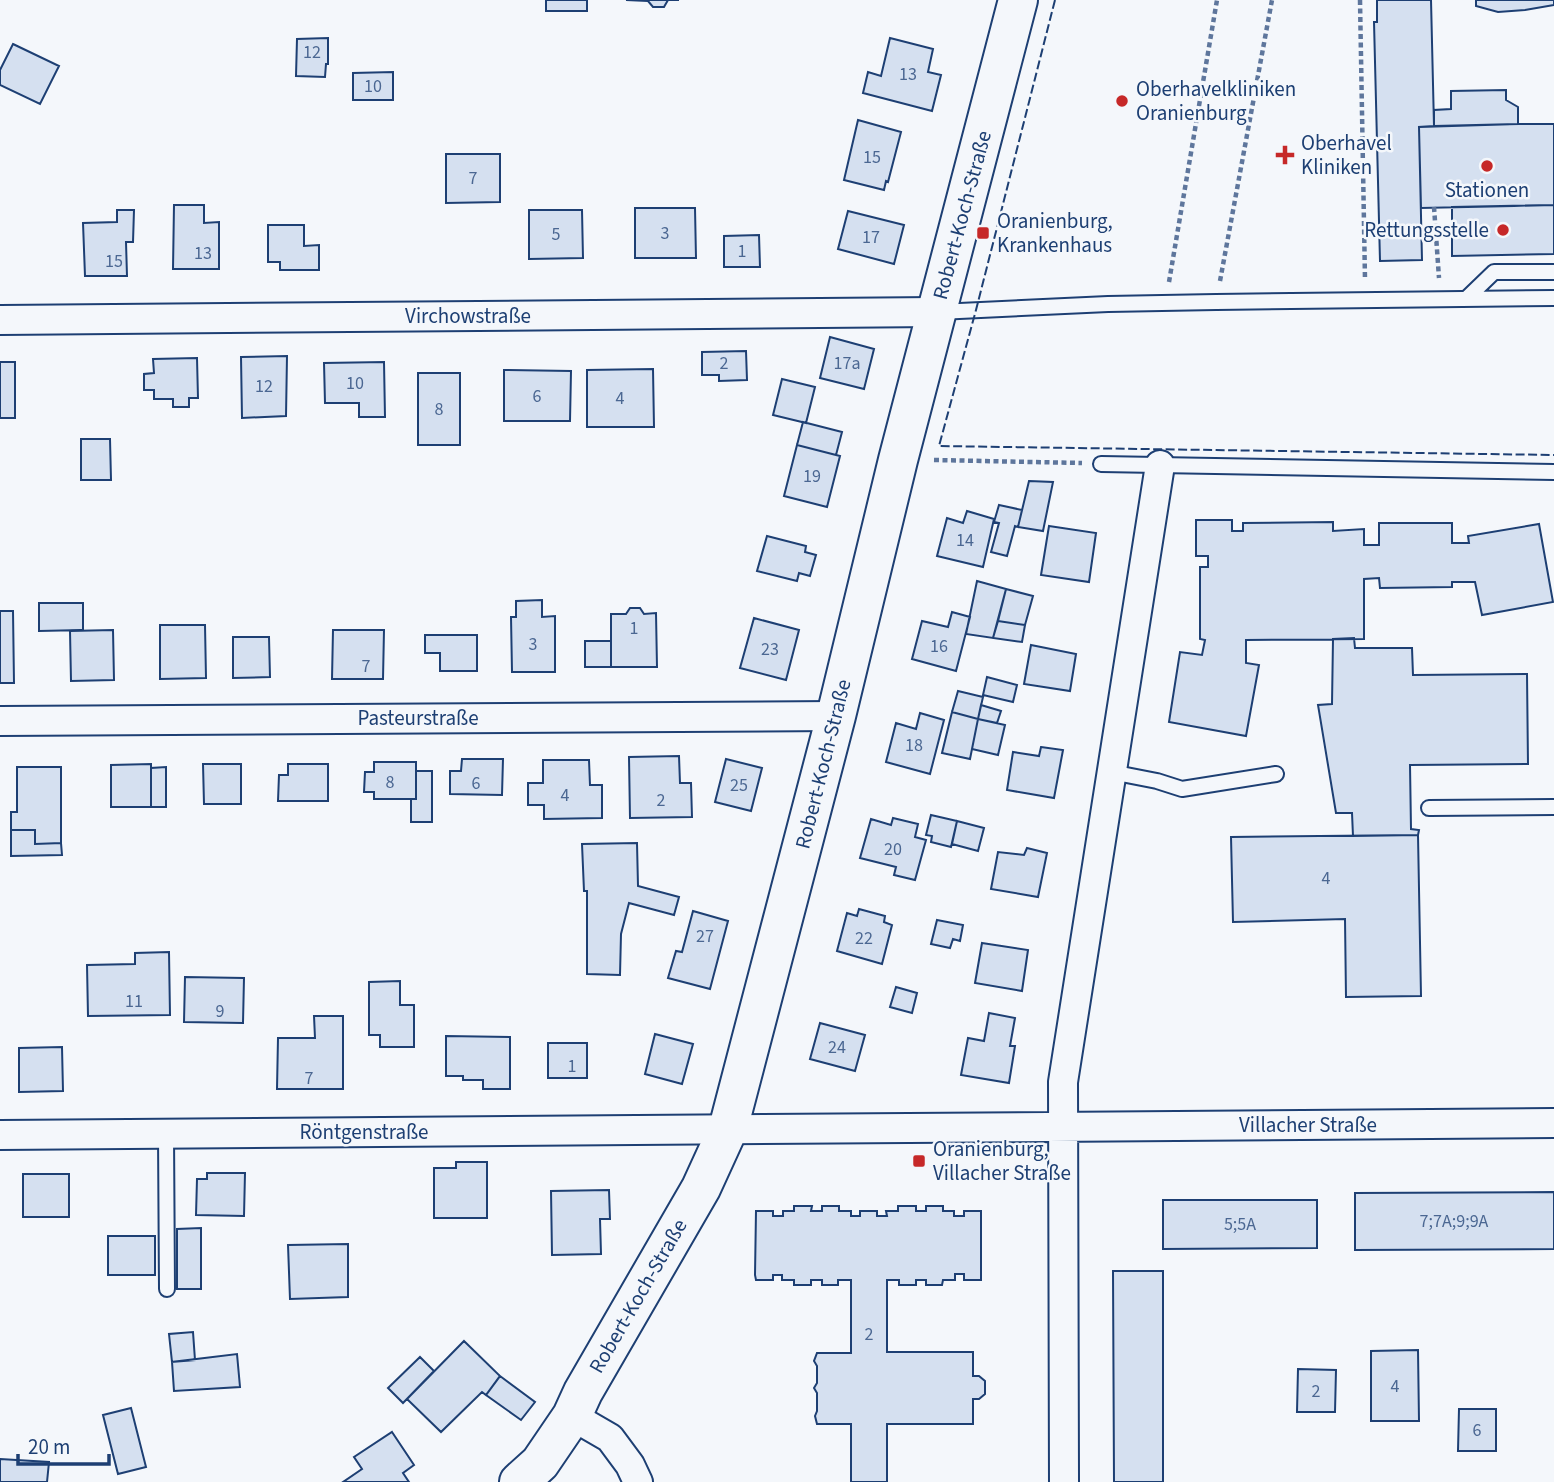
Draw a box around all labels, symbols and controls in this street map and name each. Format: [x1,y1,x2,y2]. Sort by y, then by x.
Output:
house number: 12 [303,40,321,65]
house number: 13 [899,62,917,87]
house number: 10 [364,74,382,99]
place label: Oberhavelkliniken Oranienburg [1136,74,1296,128]
marker: Oberhavelkliniken Oranienburg [1114,93,1130,109]
street label: Robert-Koch-Straße [925,127,999,303]
place label: Oberhavel Kliniken [1301,128,1392,182]
house number: 15 [863,145,881,170]
marker: Oberhavel Kliniken [1275,145,1295,165]
marker: Stationen [1479,158,1495,174]
house number: 7 [469,166,478,191]
place label: Stationen [1445,175,1529,205]
place label: Oranienburg, Krankenhaus [997,206,1113,260]
place label: Rettungsstelle [1364,215,1489,245]
house number: 3 [661,221,670,246]
house number: 5 [552,222,561,247]
marker: Rettungsstelle [1495,222,1511,238]
house number: 17 [862,225,880,250]
marker: Oranienburg, Krankenhaus [975,225,991,241]
house number: 1 [738,239,746,264]
house number: 13 [194,241,212,266]
house number: 15 [105,249,123,274]
street label: Virchowstraße [405,301,531,331]
house number: 2 [720,351,729,376]
house number: 17a [834,351,860,376]
house number: 10 [346,371,364,396]
house number: 12 [255,374,273,399]
house number: 6 [533,384,542,409]
house number: 4 [616,386,625,411]
house number: 8 [435,397,444,422]
house number: 19 [803,464,821,489]
house number: 14 [956,528,974,553]
house number: 1 [630,616,638,641]
house number: 3 [529,632,538,657]
house number: 16 [930,634,948,659]
house number: 23 [761,637,779,662]
house number: 7 [362,654,371,679]
street label: Robert-Koch-Straße [787,676,859,852]
street label: Pasteurstraße [357,703,479,733]
house number: 18 [905,733,923,758]
house number: 8 [386,770,395,795]
house number: 6 [472,771,481,796]
house number: 25 [730,773,748,798]
house number: 4 [561,783,570,808]
house number: 2 [657,788,666,813]
house number: 20 [884,837,902,862]
house number: 4 [1322,866,1331,891]
house number: 27 [696,924,714,949]
house number: 22 [855,926,873,951]
house number: 11 [125,989,143,1014]
house number: 9 [216,999,225,1024]
house number: 24 [828,1035,846,1060]
house number: 1 [568,1054,576,1079]
house number: 7 [305,1066,314,1091]
street label: Villacher Straße [1239,1110,1377,1140]
street label: Röntgenstraße [299,1117,429,1147]
place label: Oranienburg, Villacher Straße [933,1134,1071,1188]
marker: Oranienburg, Villacher Straße [911,1153,927,1169]
house number: 7;7A;9;9A [1420,1209,1489,1234]
house number: 5;5A [1224,1212,1256,1237]
street label: Robert-Koch-Straße [582,1213,694,1379]
house number: 2 [865,1322,874,1347]
house number: 4 [1391,1374,1400,1399]
house number: 2 [1312,1379,1321,1404]
house number: 6 [1473,1418,1482,1443]
scale bar [18,1422,108,1466]
text: 20 m [28,1432,70,1462]

